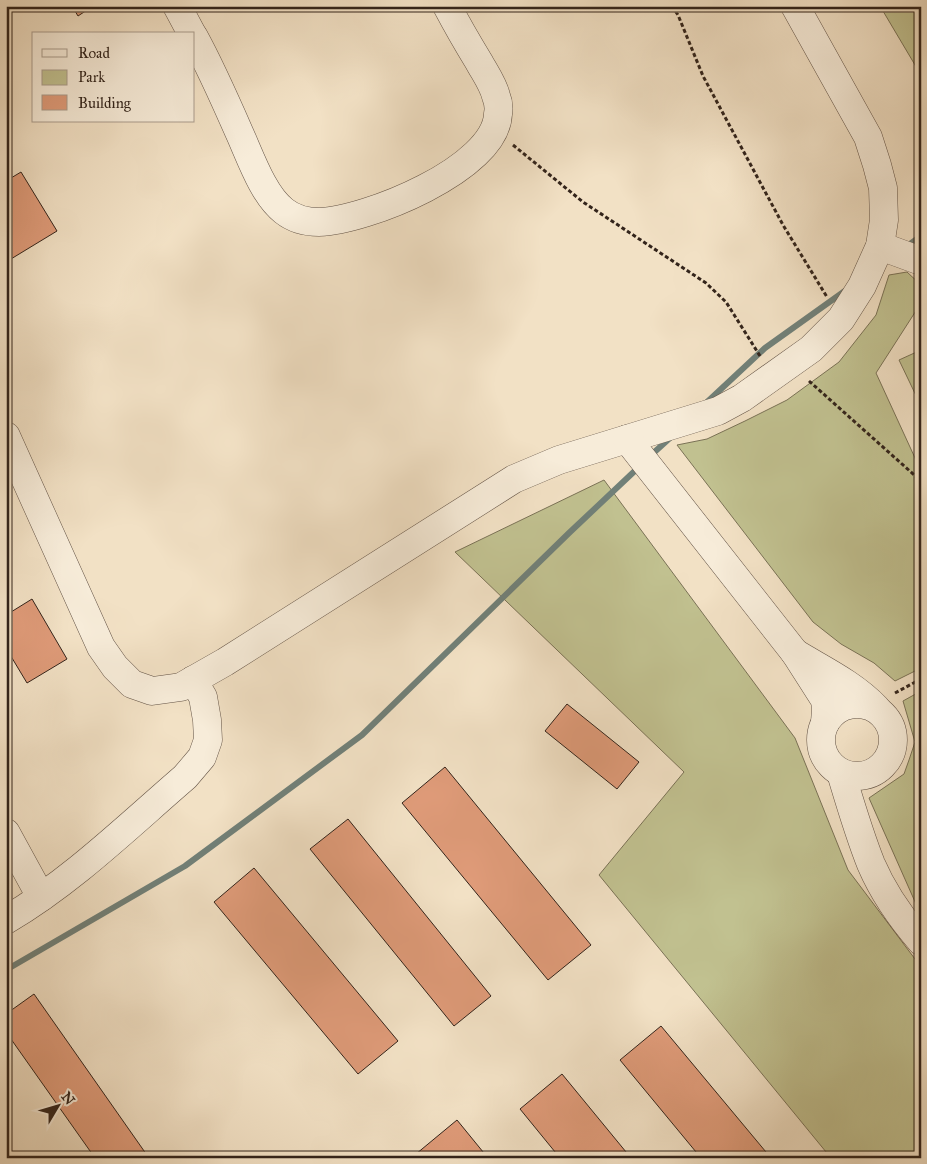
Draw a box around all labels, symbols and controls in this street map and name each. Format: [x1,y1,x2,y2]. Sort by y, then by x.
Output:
legend [32,32,195,122]
text: Road [78,44,110,62]
text: Park [78,68,105,86]
text: Building [78,94,132,112]
north arrow [32,1082,82,1132]
text: N [57,1088,78,1108]

